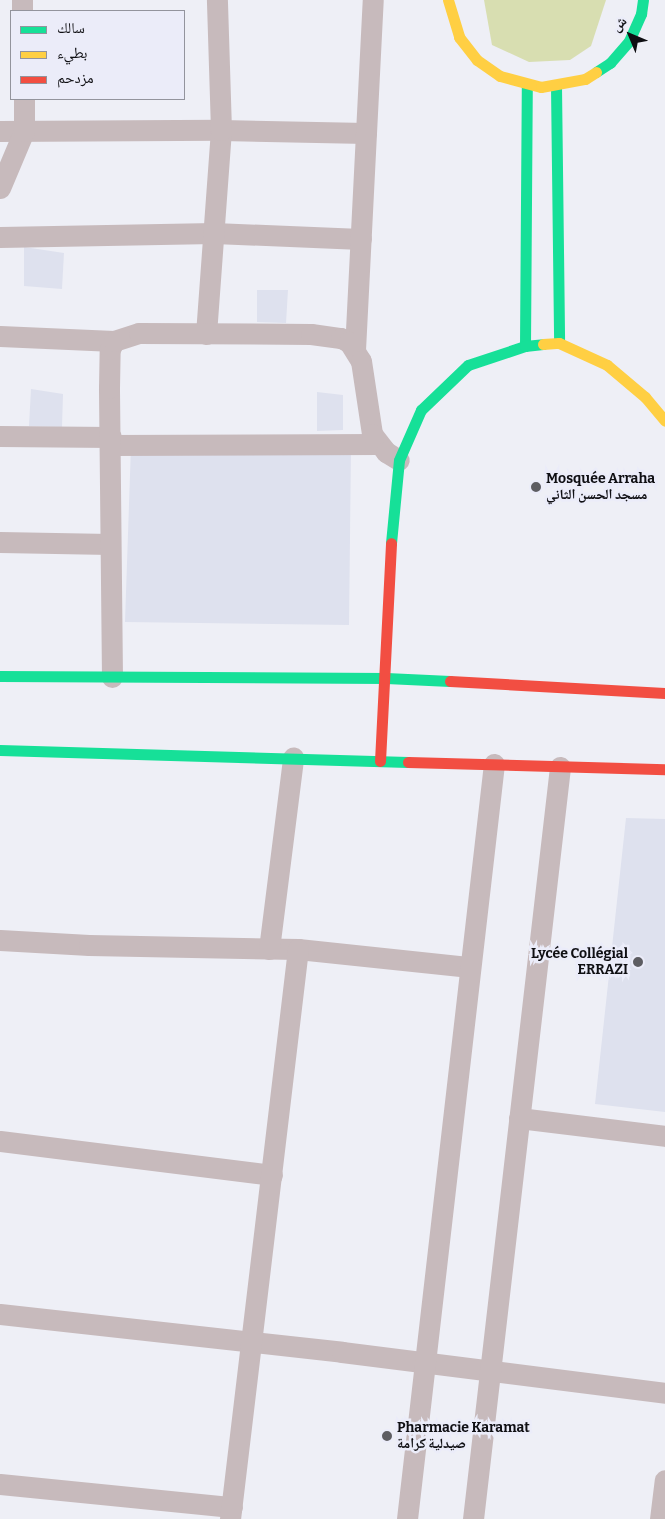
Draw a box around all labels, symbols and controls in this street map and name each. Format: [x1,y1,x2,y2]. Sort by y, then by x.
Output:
legend [10,10,185,100]
north arrow [605,10,655,60]
text: ش [608,13,630,35]
text: سالك [57,19,85,37]
text: بطيء [57,44,87,62]
text: مزدحم [57,69,94,87]
place label: Mosquée Arraha مسجد الحسن الثاني [546,471,655,504]
marker: Mosquée Arraha مسجد الحسن الثاني [530,481,542,493]
place label: Lycée Collégial ERRAZI [531,946,628,979]
marker: Lycée Collégial ERRAZI [632,956,644,968]
place label: Pharmacie Karamat صيدلية كرامة [397,1420,530,1452]
marker: Pharmacie Karamat صيدلية كرامة [381,1430,393,1442]

